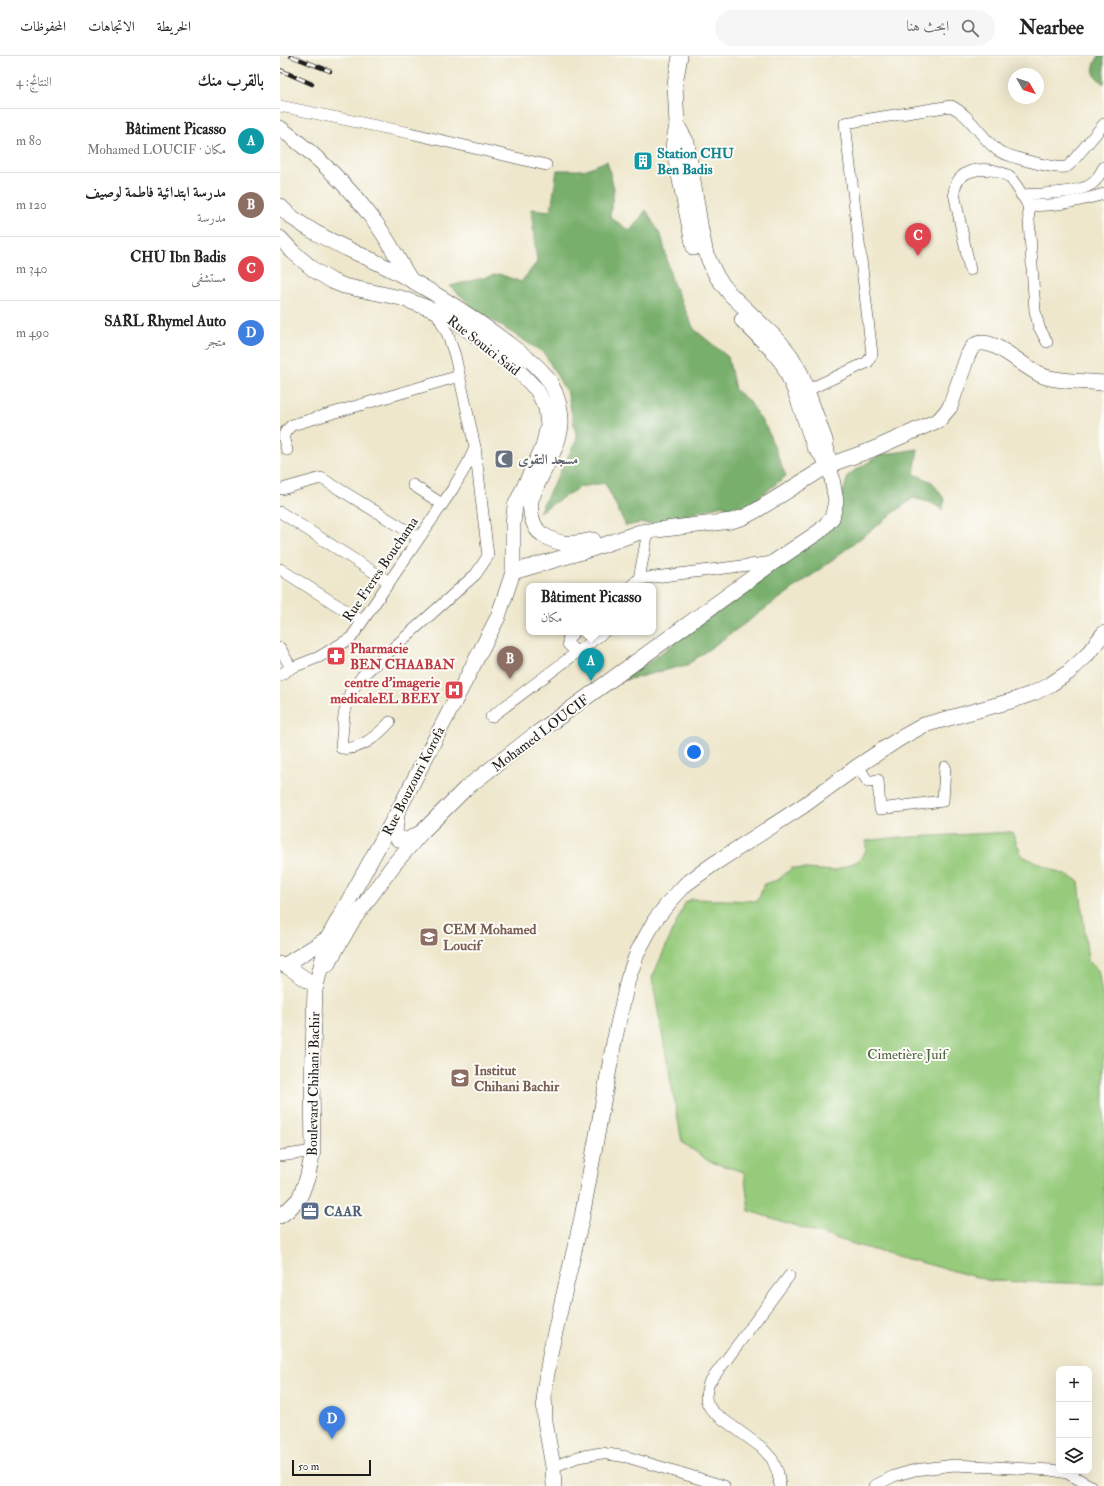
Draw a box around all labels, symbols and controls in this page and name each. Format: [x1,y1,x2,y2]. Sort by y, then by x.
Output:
search box [715,10,995,46]
text: Nearbee [1019,16,1084,40]
text: ابحث هنا [906,17,949,36]
icon: search [959,17,981,39]
text: المحفوظات [20,18,66,35]
text: الاتجاهات [88,18,135,35]
text: الخريطة [157,18,191,35]
north arrow [1008,68,1044,104]
text: بالقرب منك [198,70,264,91]
text: النتائج: 4 [16,74,52,90]
text: Bâtiment Picasso [125,120,226,139]
text: 80 m [16,133,42,149]
text: A [247,133,255,149]
text: مكان · Mohamed LOUCIF [87,142,226,158]
place label: Station CHU Ben Badis [657,145,734,178]
building icon: Station CHU Ben Badis [632,150,654,172]
text: مدرسة ابتدائية فاطمة لوصيف [85,183,226,202]
text: 120 m [16,197,47,213]
text: B [247,197,255,213]
text: مدرسة [197,210,226,226]
pin: C [905,223,931,256]
text: CHU Ibn Badis [130,248,226,267]
text: 340 m [16,261,47,277]
text: C [246,261,256,277]
text: مستشفى [191,270,226,286]
text: SARL Rhymel Auto [104,312,226,331]
street label: Rue Souici Saïd [444,312,524,379]
text: 490 m [16,325,49,341]
text: D [246,325,256,341]
text: متجر [205,334,226,350]
mosque icon: مسجد التقوى [493,448,515,470]
place label: مسجد التقوى [518,451,578,468]
street label: Rue Freres Bouchama [339,513,422,625]
popup [526,583,656,635]
text: Bâtiment Picasso [541,588,641,607]
text: مكان [541,610,562,626]
place label: Pharmacie BEN CHAABAN [350,640,455,673]
pharmacy icon: Pharmacie BEN CHAABAN [325,645,347,667]
pin: B [497,646,523,679]
pin: A [578,648,604,681]
place label: centre d'imagerie medicaleEL BEEY [330,674,441,707]
hospital icon: centre d'imagerie medicaleEL BEEY [443,679,465,701]
street label: Mohamed LOUCIF [488,691,592,775]
street label: Rue Bouzouri Korofa [379,724,448,839]
your location [684,742,704,762]
place label: CEM Mohamed Loucif [443,921,537,954]
school or university icon: CEM Mohamed Loucif [418,926,440,948]
street label: Boulevard Chihani Bachir [304,1011,323,1156]
park label: Cimetière Juif [867,1046,949,1063]
place label: Institut Chihani Bachir [474,1062,560,1095]
school or university icon: Institut Chihani Bachir [449,1067,471,1089]
office icon: CAAR [299,1200,321,1222]
place label: CAAR [324,1203,363,1220]
map controls [1056,1366,1092,1474]
button: + [1056,1366,1092,1402]
button: − [1056,1402,1092,1438]
pin: D [319,1406,345,1439]
button: layers [1056,1438,1092,1474]
scale bar [292,1458,371,1477]
text: 50 m [298,1460,319,1473]

